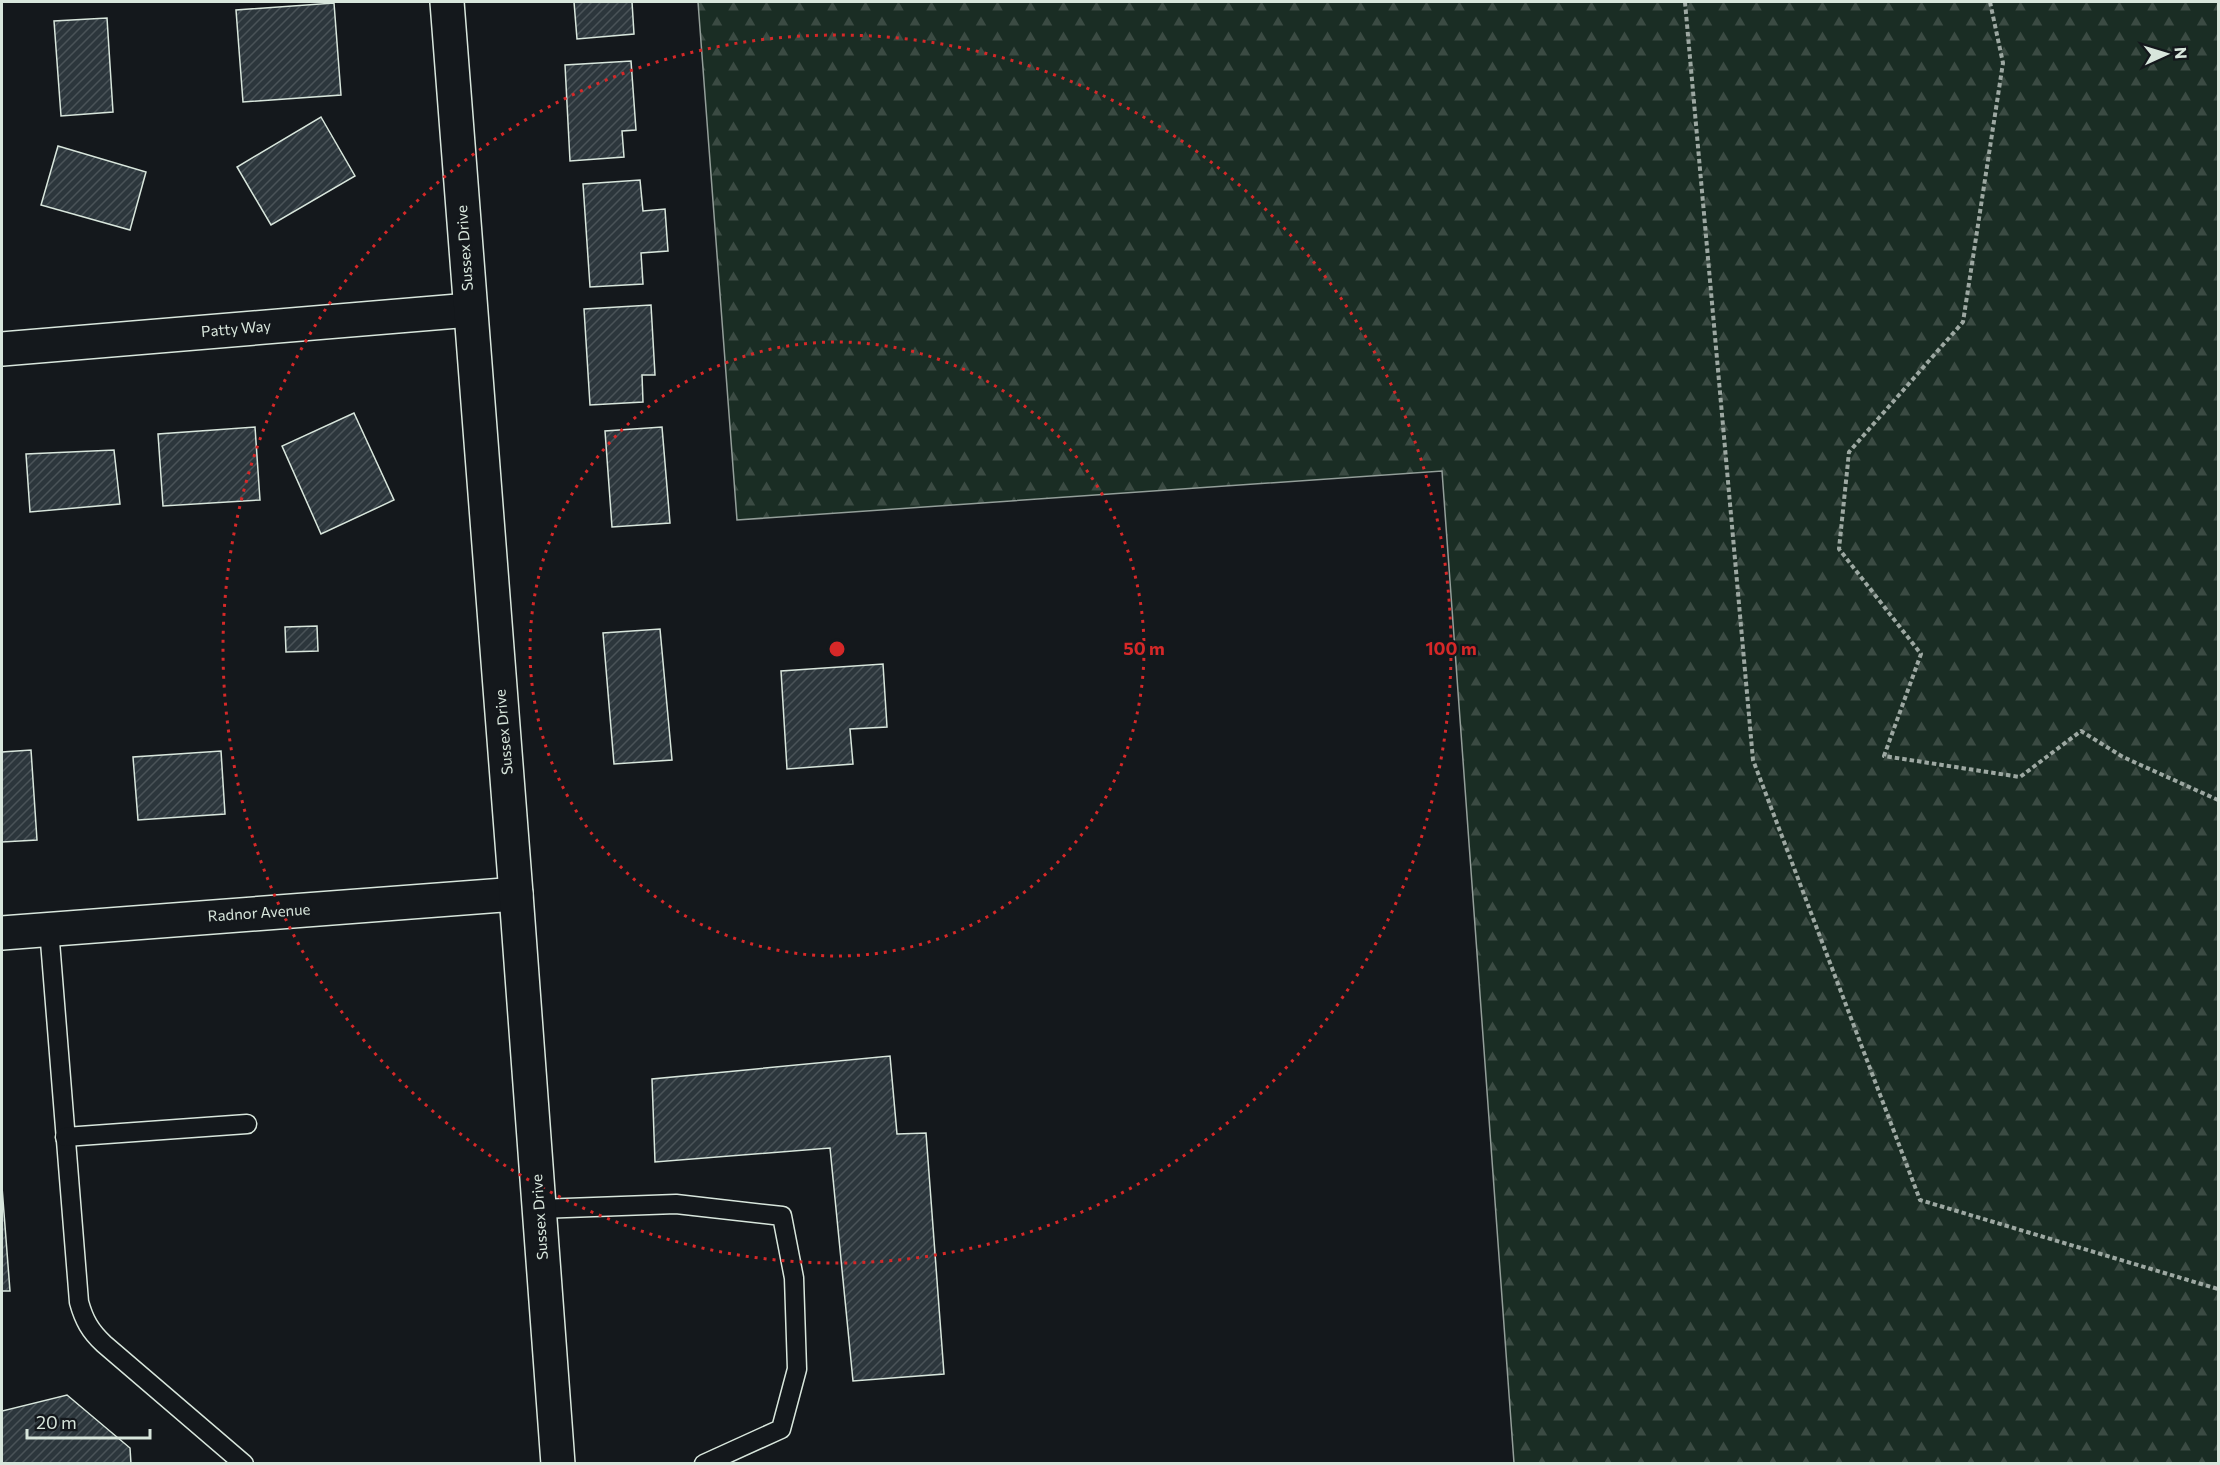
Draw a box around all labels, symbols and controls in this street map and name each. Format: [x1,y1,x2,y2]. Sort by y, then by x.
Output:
north arrow [2136,24,2196,84]
text: N [2172,46,2191,60]
street label: Sussex Drive [452,205,476,291]
street label: Patty Way [200,316,272,340]
text: 50 m [1123,637,1165,659]
text: 100 m [1425,637,1477,659]
centre of rings [827,639,847,659]
street label: Sussex Drive [490,688,516,776]
street label: Radnor Avenue [207,899,311,925]
street label: Sussex Drive [527,1174,551,1260]
scale bar [27,1402,150,1440]
text: 20 m [36,1411,77,1433]

